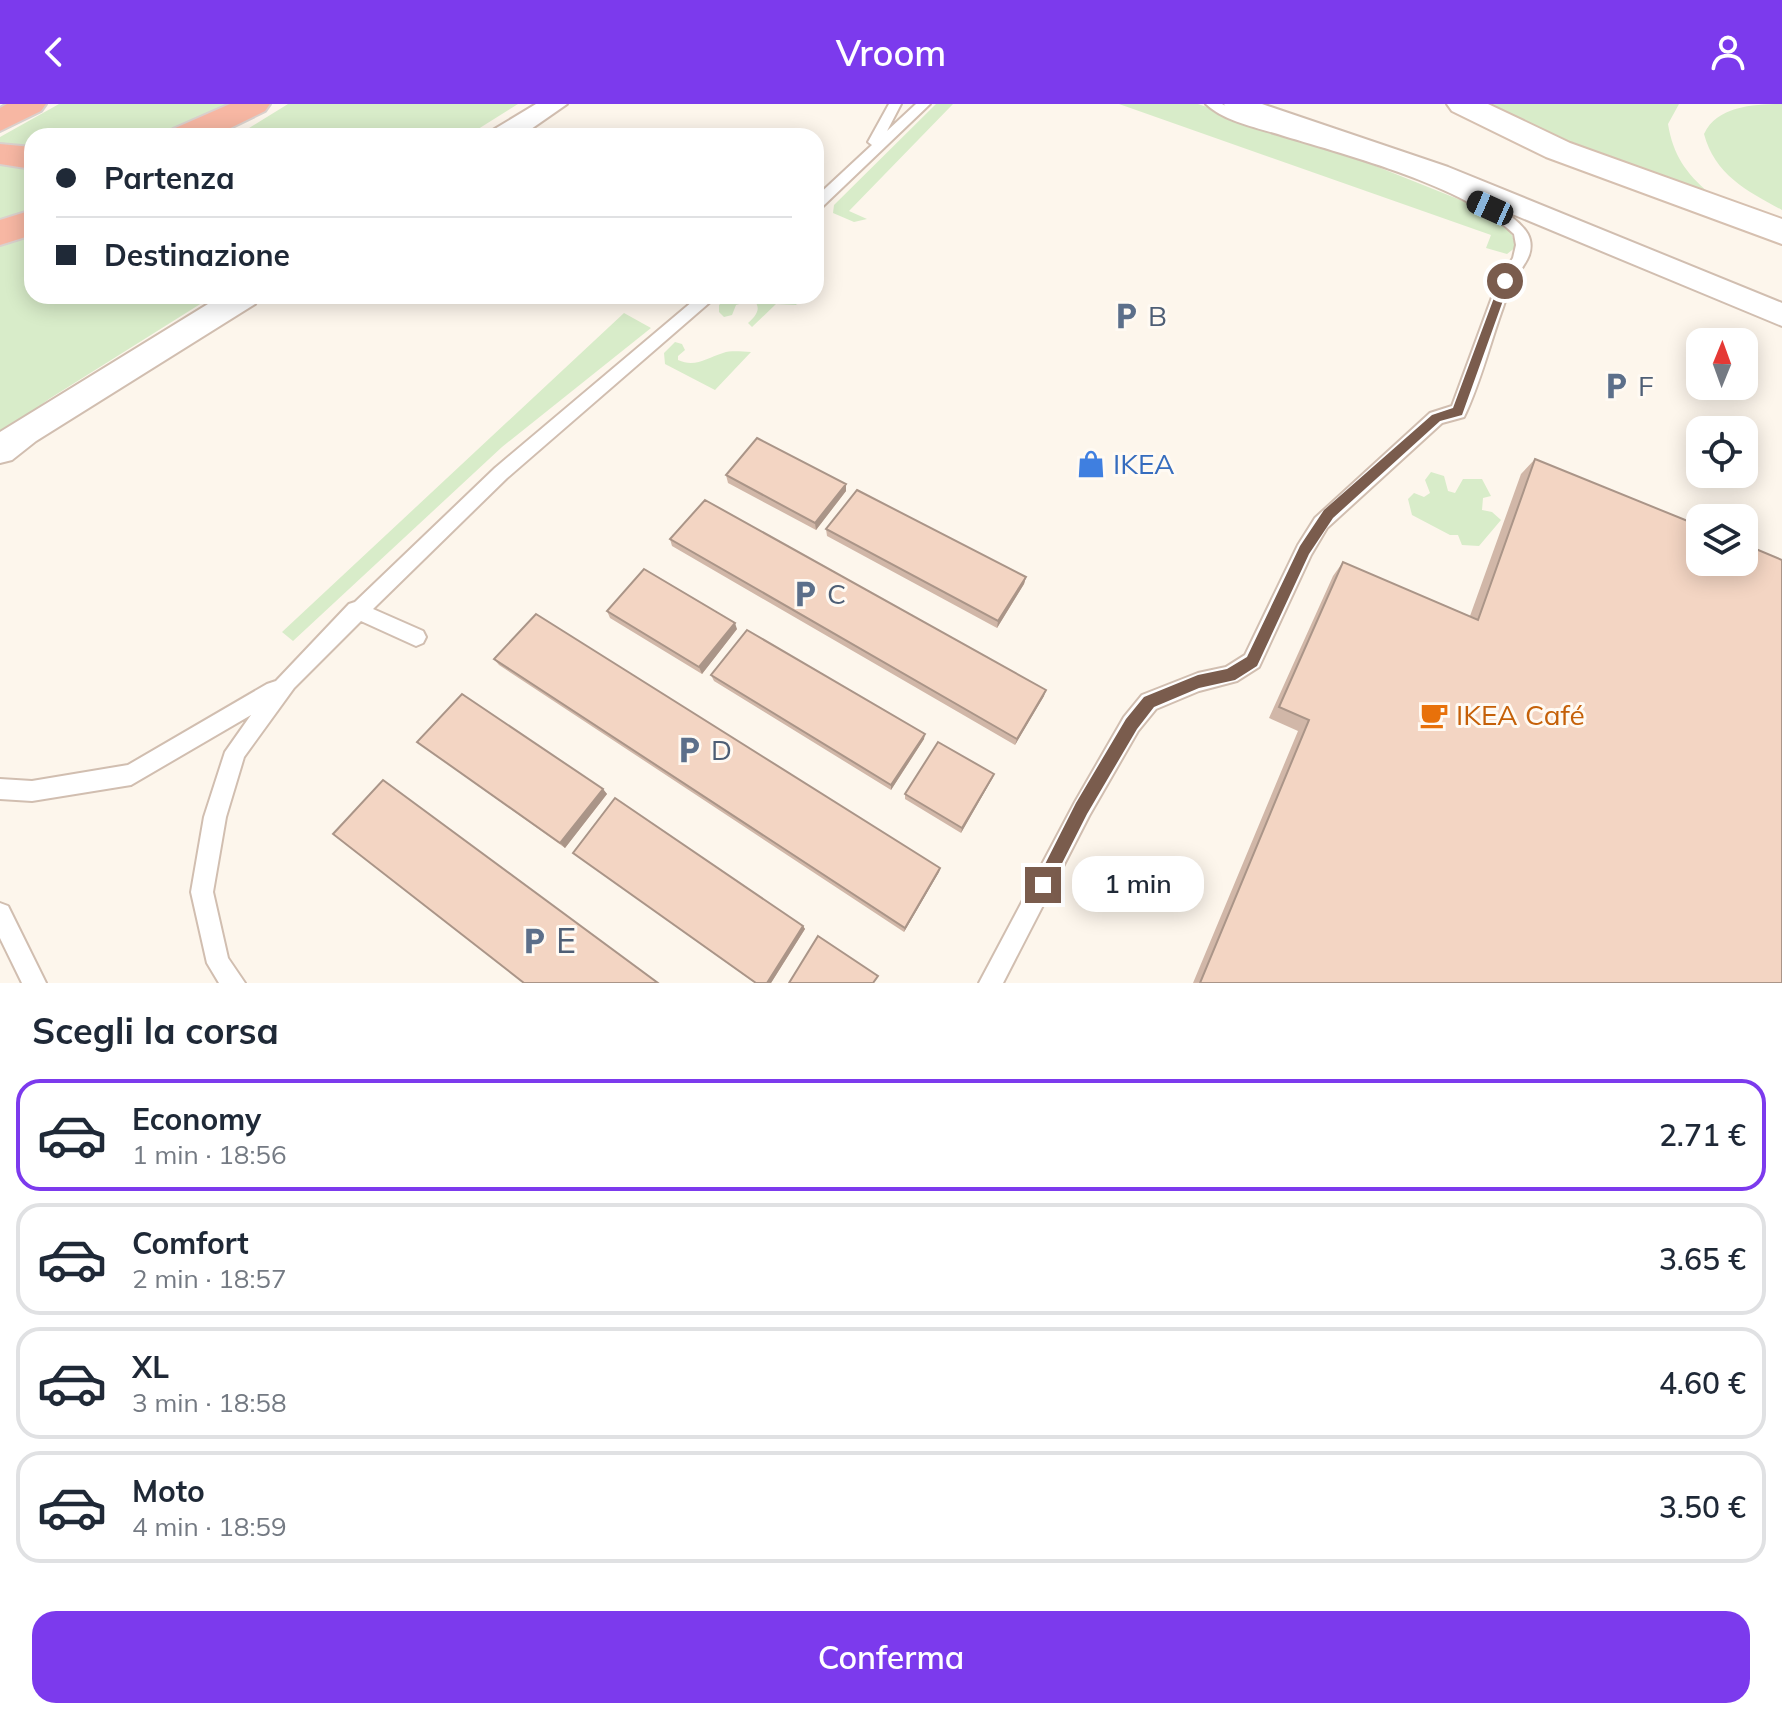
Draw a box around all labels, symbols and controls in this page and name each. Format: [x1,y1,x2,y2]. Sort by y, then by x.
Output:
icon: back [32,30,76,74]
text: Vroom [836,30,946,75]
icon: person [1706,30,1750,74]
text: Partenza [104,159,235,197]
car [1463,187,1517,229]
text: Destinazione [104,236,290,274]
route start [1487,263,1523,299]
place label: B [1148,298,1167,333]
parking icon: B [1111,301,1141,331]
north arrow [1686,328,1758,400]
map controls [1686,328,1758,576]
place label: F [1638,368,1654,403]
parking icon: F [1601,371,1631,401]
button: locate [1686,416,1758,488]
place label: IKEA [1113,446,1175,481]
shop icon: IKEA [1076,449,1106,479]
button: layers [1686,504,1758,576]
place label: C [827,576,846,611]
parking icon: C [790,579,820,609]
place label: IKEA Café [1456,697,1585,732]
cafe icon: IKEA Café [1419,700,1449,730]
place label: D [711,732,732,767]
parking icon: D [674,735,704,765]
callout: 1 min [1071,857,1203,913]
route end [1025,867,1061,903]
text: 1 min [1104,867,1172,900]
place label: E [556,919,576,962]
parking icon: E [519,926,549,956]
text: Scegli la corsa [32,1008,279,1053]
icon: car [36,1099,108,1171]
text: Economy [132,1100,261,1138]
text: 2.71 € [1659,1116,1746,1154]
text: 1 min · 18:56 [132,1138,287,1171]
icon: car [36,1223,108,1295]
text: Comfort [132,1224,249,1262]
text: 3.65 € [1659,1240,1746,1278]
text: 2 min · 18:57 [132,1262,287,1295]
icon: car [36,1347,108,1419]
text: XL [132,1348,169,1386]
text: 4.60 € [1659,1364,1746,1402]
text: 3 min · 18:58 [132,1386,287,1419]
icon: car [36,1471,108,1543]
text: Moto [132,1472,205,1510]
text: 3.50 € [1659,1488,1746,1526]
text: 4 min · 18:59 [132,1510,287,1543]
button: Conferma [32,1611,1750,1703]

